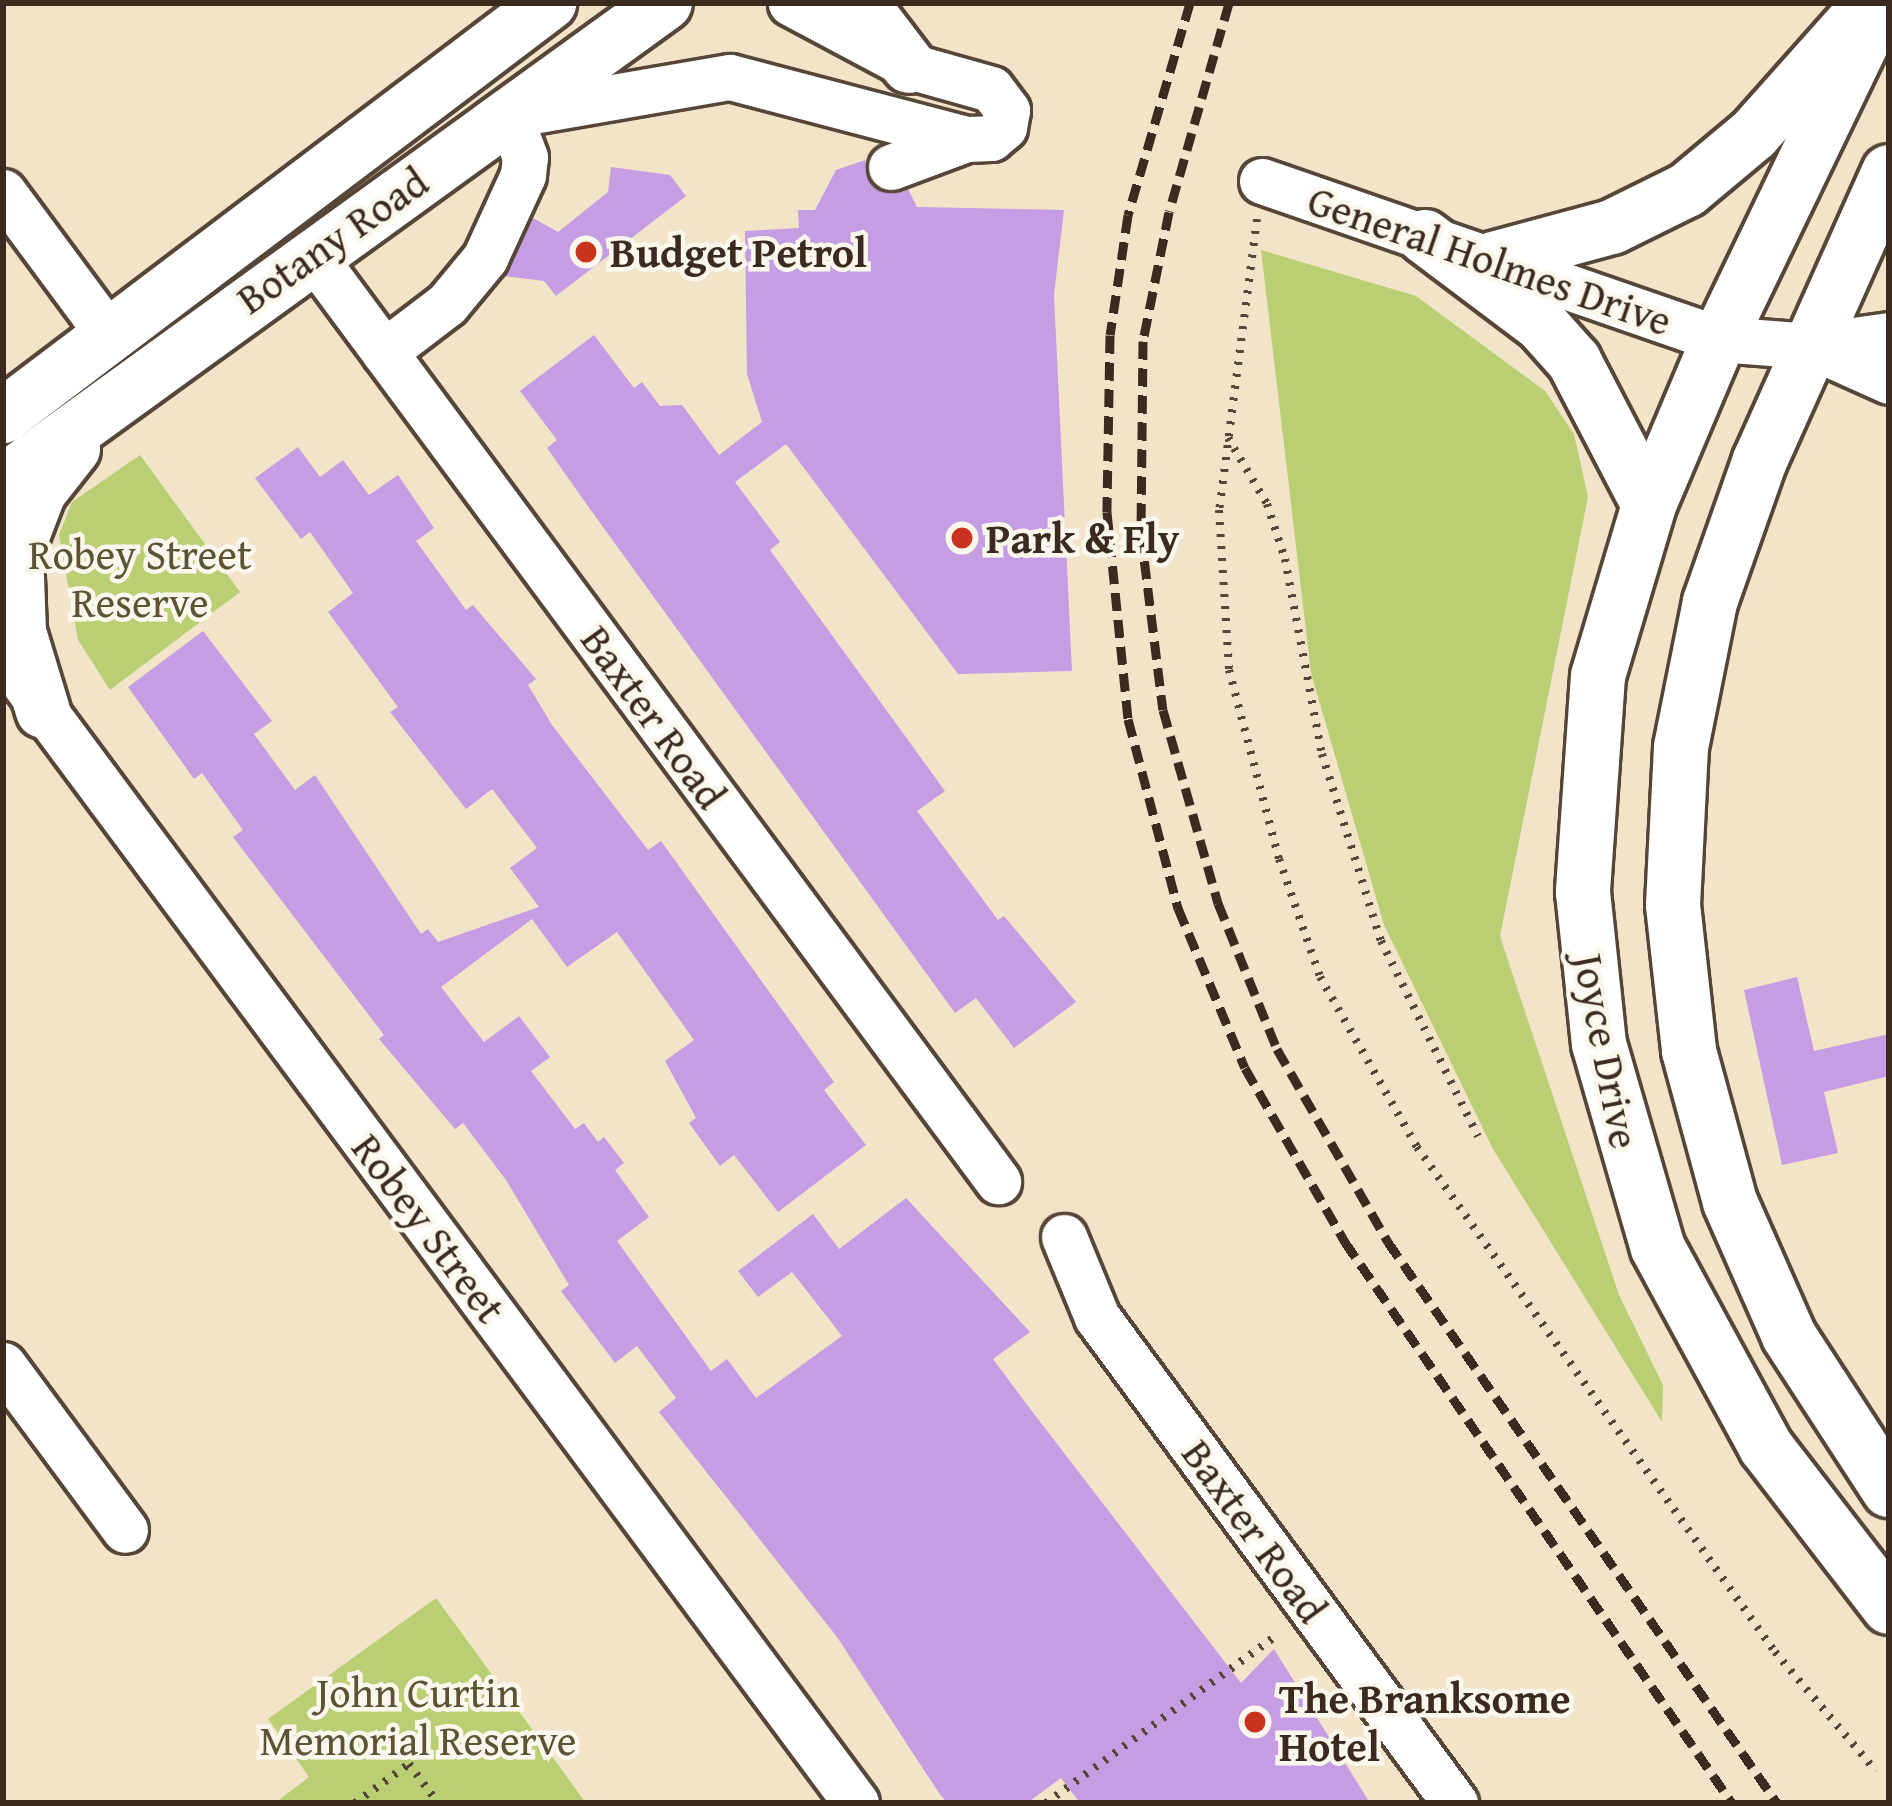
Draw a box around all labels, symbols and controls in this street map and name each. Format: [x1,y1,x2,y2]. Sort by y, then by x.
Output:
street label: Botany Road [227,156,437,324]
street label: General Holmes Drive [1302,174,1678,346]
place label: Budget Petrol [610,227,867,277]
marker: Budget Petrol [573,239,599,265]
place label: Park & Fly [986,513,1179,563]
marker: Park & Fly [949,525,975,551]
park label: Robey Street Reserve [28,529,252,628]
street label: Baxter Road [571,616,737,818]
street label: Joyce Drive [1563,949,1651,1153]
street label: Robey Street [342,1124,516,1332]
street label: Baxter Road [1172,1430,1338,1632]
park label: John Curtin Memorial Reserve [259,1667,577,1766]
place label: The Branksome Hotel [1279,1673,1571,1772]
marker: The Branksome Hotel [1242,1709,1268,1735]

